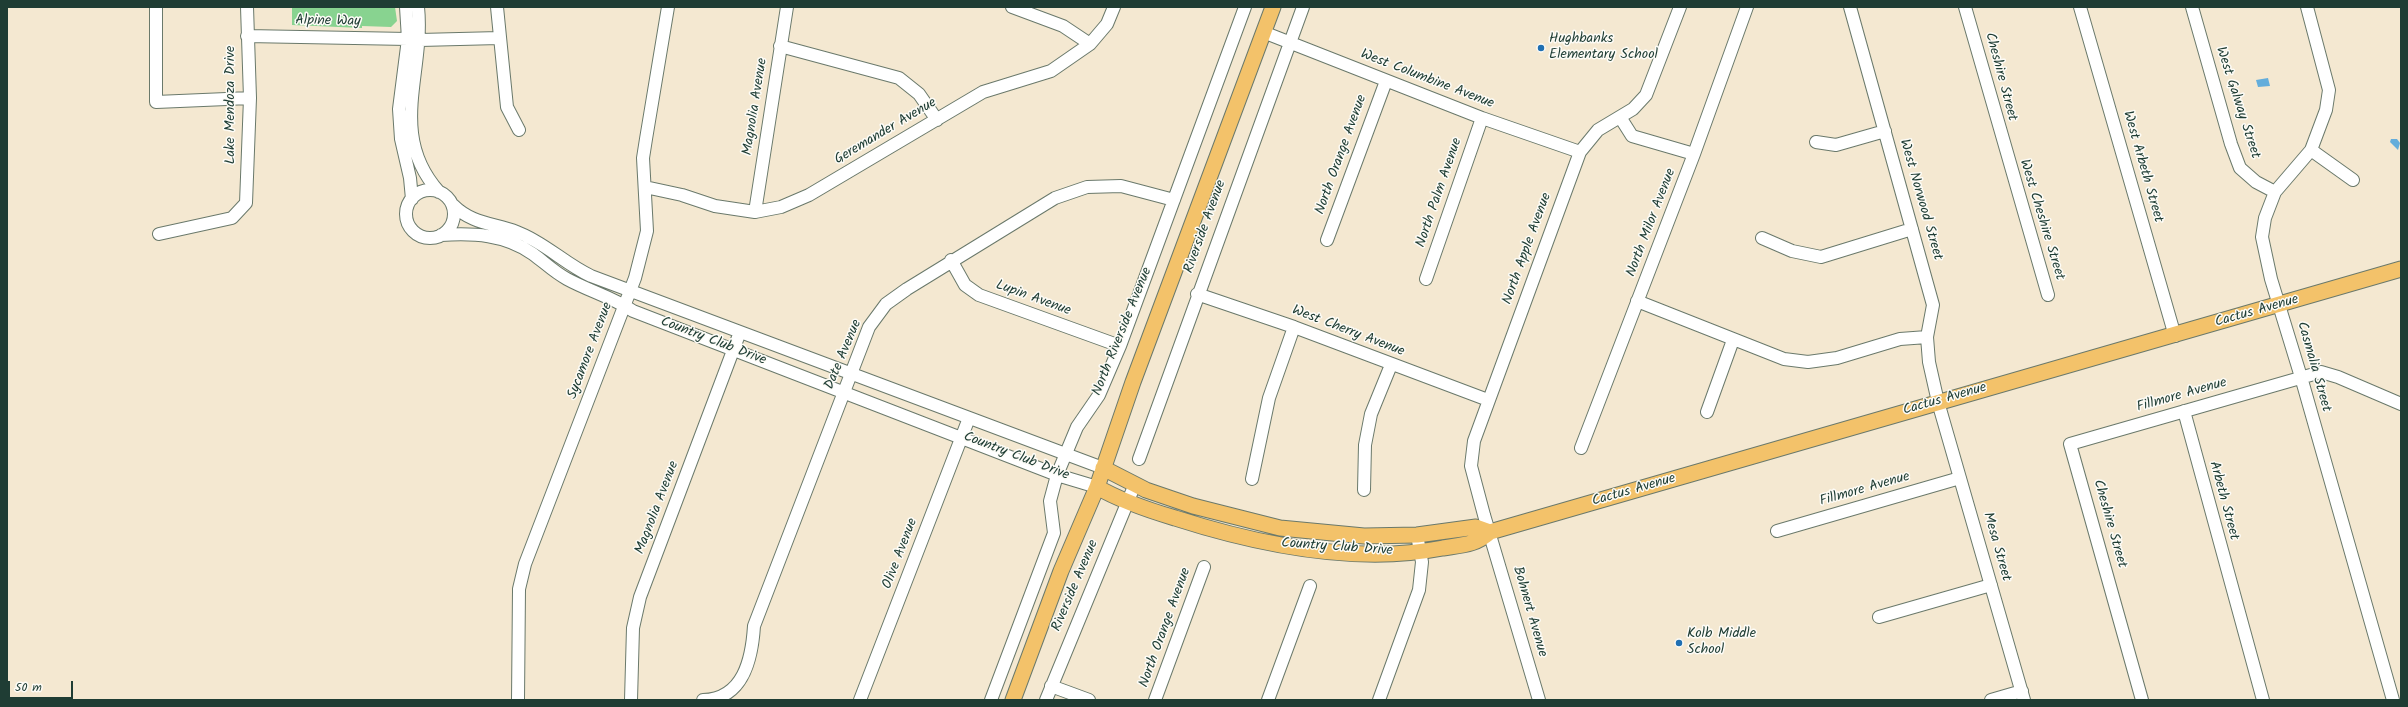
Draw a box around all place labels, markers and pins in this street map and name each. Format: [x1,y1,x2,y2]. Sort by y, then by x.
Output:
place label: Hughbanks Elementary School [1549,32,1658,64]
marker: Hughbanks Elementary School [1536,43,1546,53]
place label: Kolb Middle School [1687,627,1756,660]
marker: Kolb Middle School [1674,638,1684,648]

